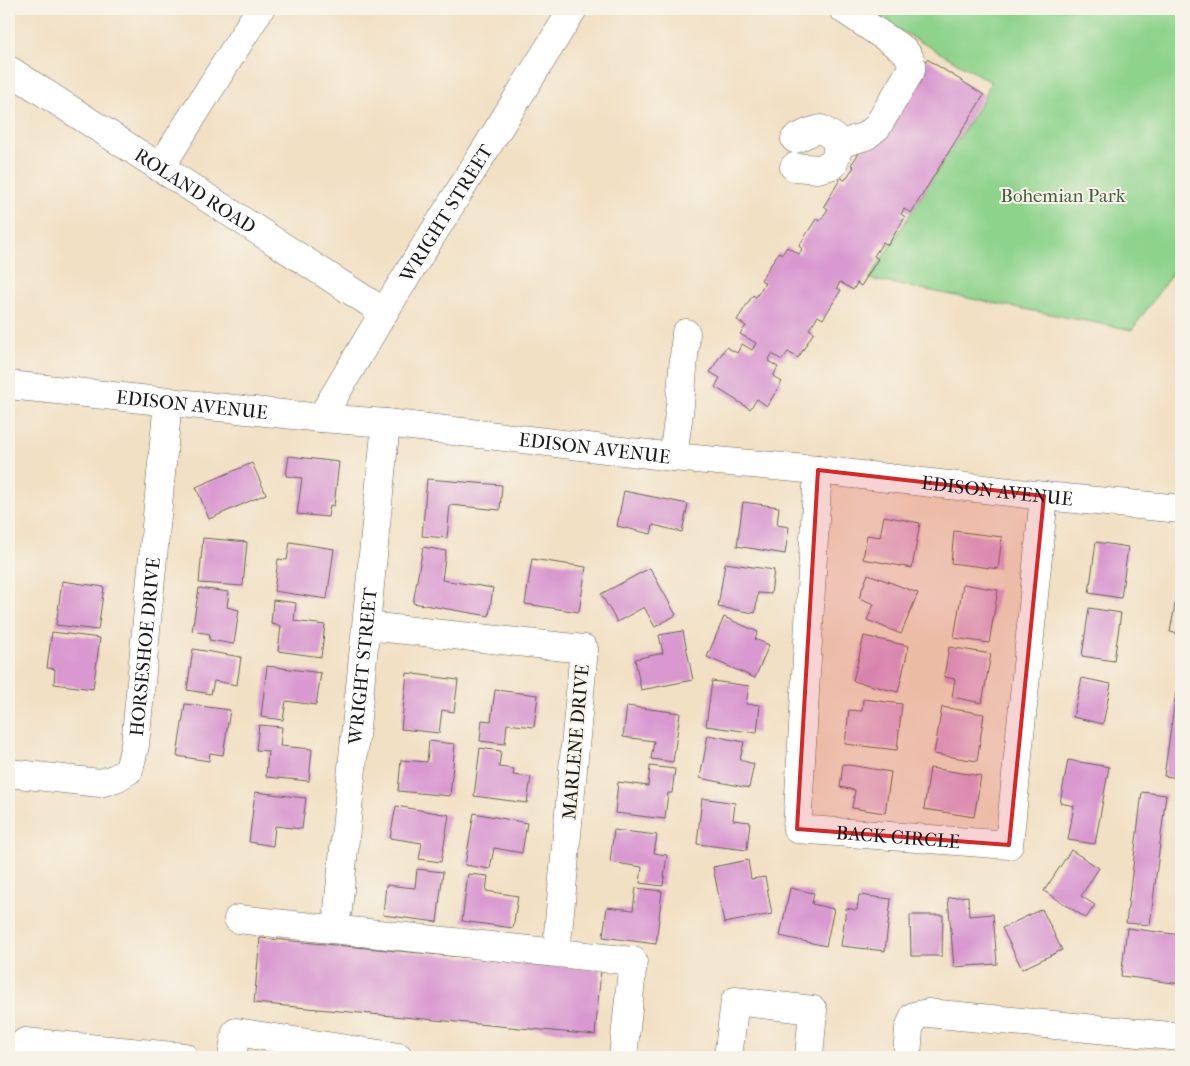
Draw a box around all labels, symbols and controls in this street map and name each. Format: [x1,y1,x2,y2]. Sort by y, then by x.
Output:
street label: WRIGHT STREET [395,141,498,287]
street label: ROLAND ROAD [130,144,260,238]
park label: Bohemian Park [1001,185,1126,207]
street label: EDISON AVENUE [115,386,269,424]
street label: EDISON AVENUE [518,429,672,469]
street label: EDISON AVENUE [920,472,1074,511]
street label: HORSESHOE DRIVE [126,556,165,737]
street label: WRIGHT STREET [344,587,382,747]
street label: MARLENE DRIVE [558,663,594,821]
street label: BACK CIRCLE [835,822,961,853]

